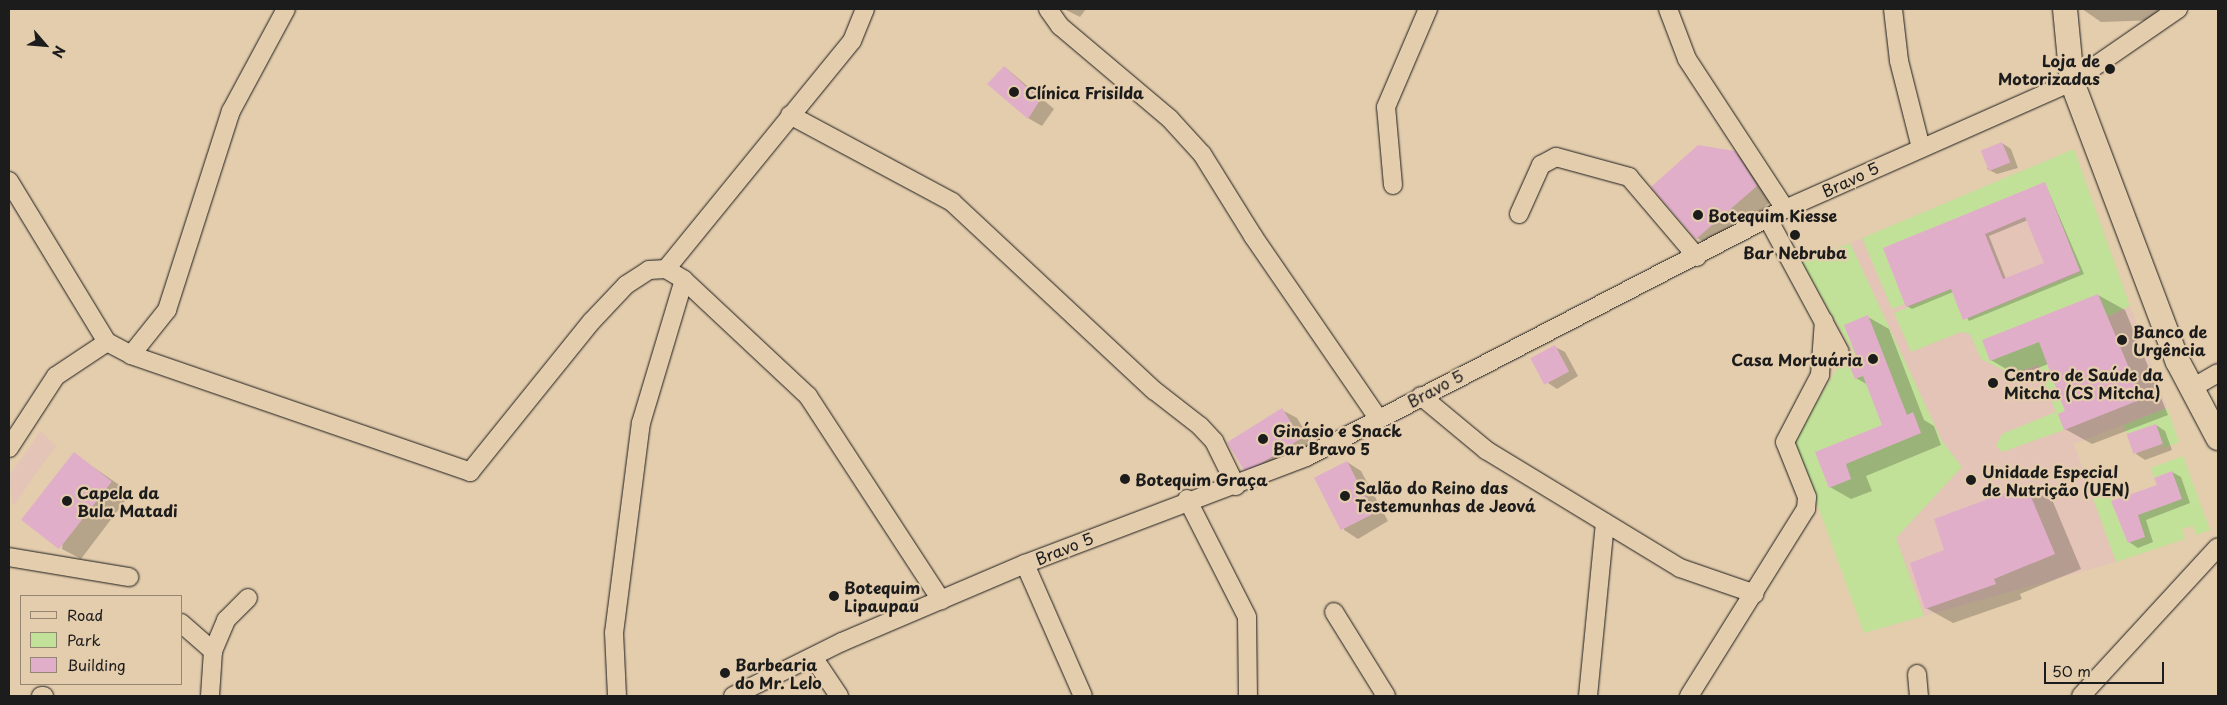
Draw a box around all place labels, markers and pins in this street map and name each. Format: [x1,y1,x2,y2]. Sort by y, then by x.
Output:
place label: Loja de Motorizadas [1998,50,2100,88]
marker: Loja de Motorizadas [2104,63,2116,75]
place label: Clínica Frisilda [1025,82,1145,102]
marker: Clínica Frisilda [1007,85,1021,99]
place label: Botequim Kiesse [1708,205,1837,225]
marker: Botequim Kiesse [1692,209,1704,221]
marker: Bar Nebruba [1789,229,1801,241]
place label: Bar Nebruba [1743,242,1847,262]
place label: Banco de Urgência [2133,321,2207,359]
marker: Banco de Urgência [2115,333,2129,347]
place label: Casa Mortuária [1732,349,1863,369]
marker: Casa Mortuária [1867,353,1879,365]
place label: Centro de Saúde da Mitcha (CS Mitcha) [2004,364,2164,402]
marker: Centro de Saúde da Mitcha (CS Mitcha) [1986,376,2000,390]
place label: Ginásio e Snack Bar Bravo 5 [1273,420,1403,458]
marker: Ginásio e Snack Bar Bravo 5 [1257,433,1269,445]
place label: Unidade Especial de Nutrição (UEN) [1982,461,2130,499]
place label: Botequim Graça [1135,469,1268,489]
marker: Botequim Graça [1119,473,1131,485]
marker: Unidade Especial de Nutrição (UEN) [1964,473,1978,487]
place label: Salão do Reino das Testemunhas de Jeová [1355,477,1536,515]
place label: Capela da Bula Matadi [77,482,177,520]
marker: Salão do Reino das Testemunhas de Jeová [1339,490,1351,502]
marker: Capela da Bula Matadi [61,495,73,507]
place label: Botequim Lipaupau [844,577,920,615]
marker: Botequim Lipaupau [828,590,840,602]
place label: Barbearia do Mr. Lelo [735,654,823,692]
marker: Barbearia do Mr. Lelo [719,667,731,679]

